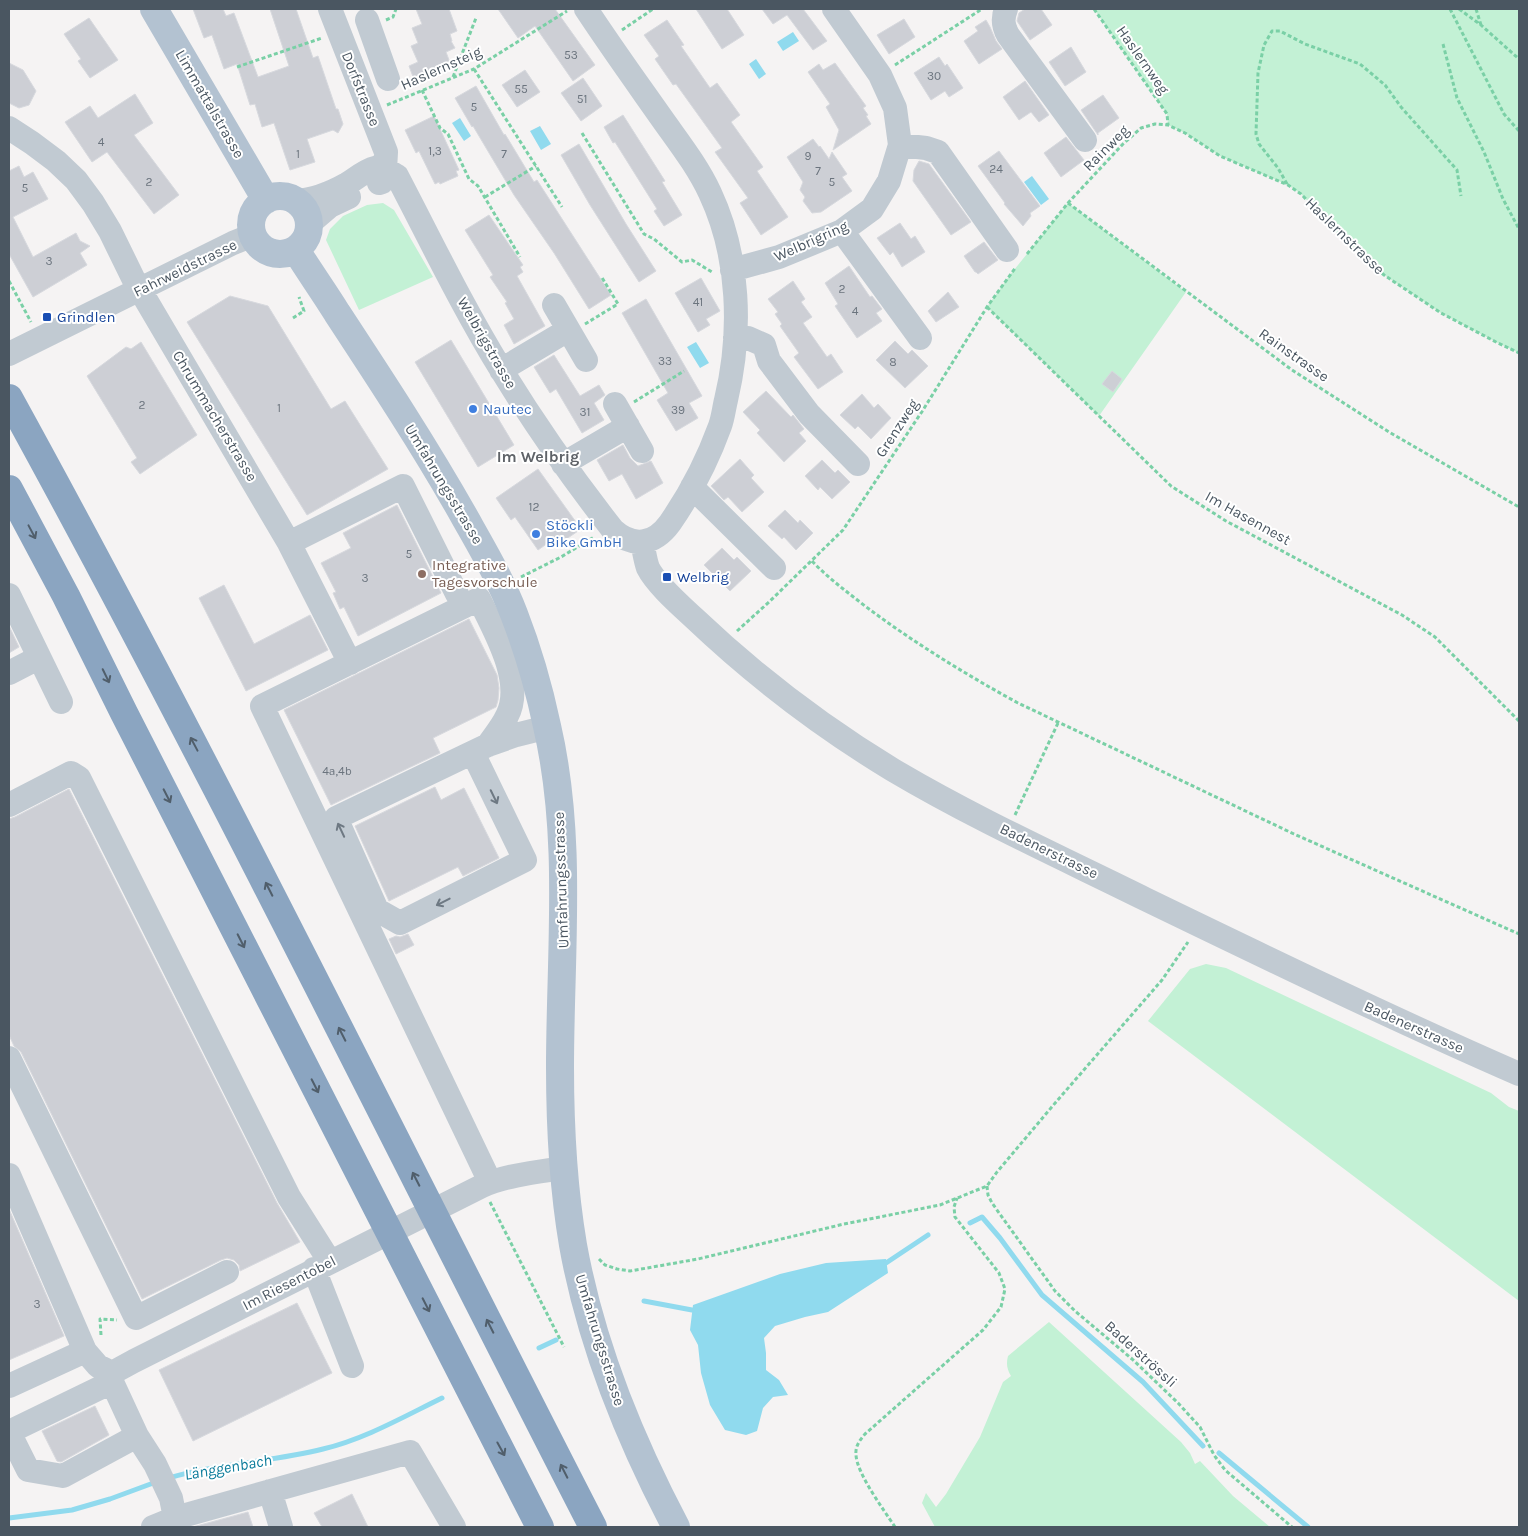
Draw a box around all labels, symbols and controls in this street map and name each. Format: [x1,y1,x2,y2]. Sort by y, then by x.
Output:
street label: Haslernweg [1113,22,1173,98]
street label: Haslernsteig [398,42,485,94]
street label: Limmattalstrasse [172,47,248,161]
house number: 53 [564,48,578,62]
street label: Dorfstrasse [338,49,384,129]
house number: 30 [927,69,941,83]
house number: 55 [514,82,528,96]
house number: 51 [577,92,587,106]
house number: 5 [471,100,478,114]
street label: Rainweg [1079,121,1133,175]
house number: 4 [98,135,105,149]
house number: 1,3 [428,144,442,158]
house number: 1 [296,147,300,161]
house number: 7 [501,147,507,161]
house number: 9 [805,149,812,163]
house number: 24 [989,162,1003,176]
house number: 7 [815,164,821,178]
house number: 2 [146,175,153,189]
house number: 5 [829,175,836,189]
house number: 5 [22,181,29,195]
street label: Haslernstrasse [1302,194,1388,278]
street label: Welbrigring [771,216,851,265]
street label: Fahrweidstrasse [130,235,240,301]
house number: 3 [45,254,53,268]
house number: 2 [839,282,846,296]
street label: Welbrigstrasse [454,294,520,392]
house number: 41 [693,295,703,309]
house number: 4 [852,304,859,318]
place label: Grindlen [57,308,115,326]
marker: Grindlen [41,311,53,323]
street label: Rainstrasse [1255,324,1333,386]
street label: Chrummacherstrasse [169,347,261,485]
house number: 33 [658,354,672,368]
house number: 8 [889,355,897,369]
street label: Grenzweg [871,395,923,461]
house number: 2 [139,398,146,412]
place label: Nautec [483,400,532,418]
house number: 1 [277,401,281,415]
marker: Nautec [467,403,479,415]
house number: 39 [671,403,685,417]
house number: 31 [579,405,591,419]
street label: Umfahrungsstrasse [401,421,487,547]
district label: Im Welbrig [497,447,579,466]
street label: Im Hasennest [1202,487,1294,549]
house number: 12 [529,500,540,514]
place label: Stöckli Bike GmbH [546,516,622,551]
one-way arrow [27,524,37,539]
marker: Stöckli Bike GmbH [530,528,542,540]
house number: 5 [406,547,413,561]
place label: Integrative Tagesvorschule [432,556,537,591]
marker: Integrative Tagesvorschule [416,568,428,580]
place label: Welbrig [677,568,730,586]
house number: 3 [361,571,369,585]
marker: Welbrig [661,571,673,583]
one-way arrow [101,669,111,684]
one-way arrow [189,737,198,752]
house number: 4a,4b [322,764,352,778]
one-way arrow [163,788,172,803]
one-way arrow [490,789,499,804]
street label: Umfahrungsstrasse [550,811,572,949]
street label: Badenerstrasse [997,819,1101,883]
one-way arrow [336,823,345,838]
one-way arrow [264,881,274,896]
one-way arrow [436,897,451,907]
one-way arrow [236,933,246,948]
street label: Badenerstrasse [1361,997,1467,1057]
one-way arrow [337,1026,347,1041]
one-way arrow [310,1078,320,1093]
one-way arrow [411,1171,421,1186]
street label: Im Riesentobel [239,1252,339,1314]
street label: Umfahrungsstrasse [571,1272,629,1408]
house number: 3 [33,1297,41,1311]
one-way arrow [422,1297,431,1312]
street label: Baderströssli [1101,1317,1181,1391]
one-way arrow [485,1319,494,1334]
one-way arrow [496,1442,506,1456]
water label: Länggenbach [183,1450,273,1484]
one-way arrow [559,1464,568,1479]

